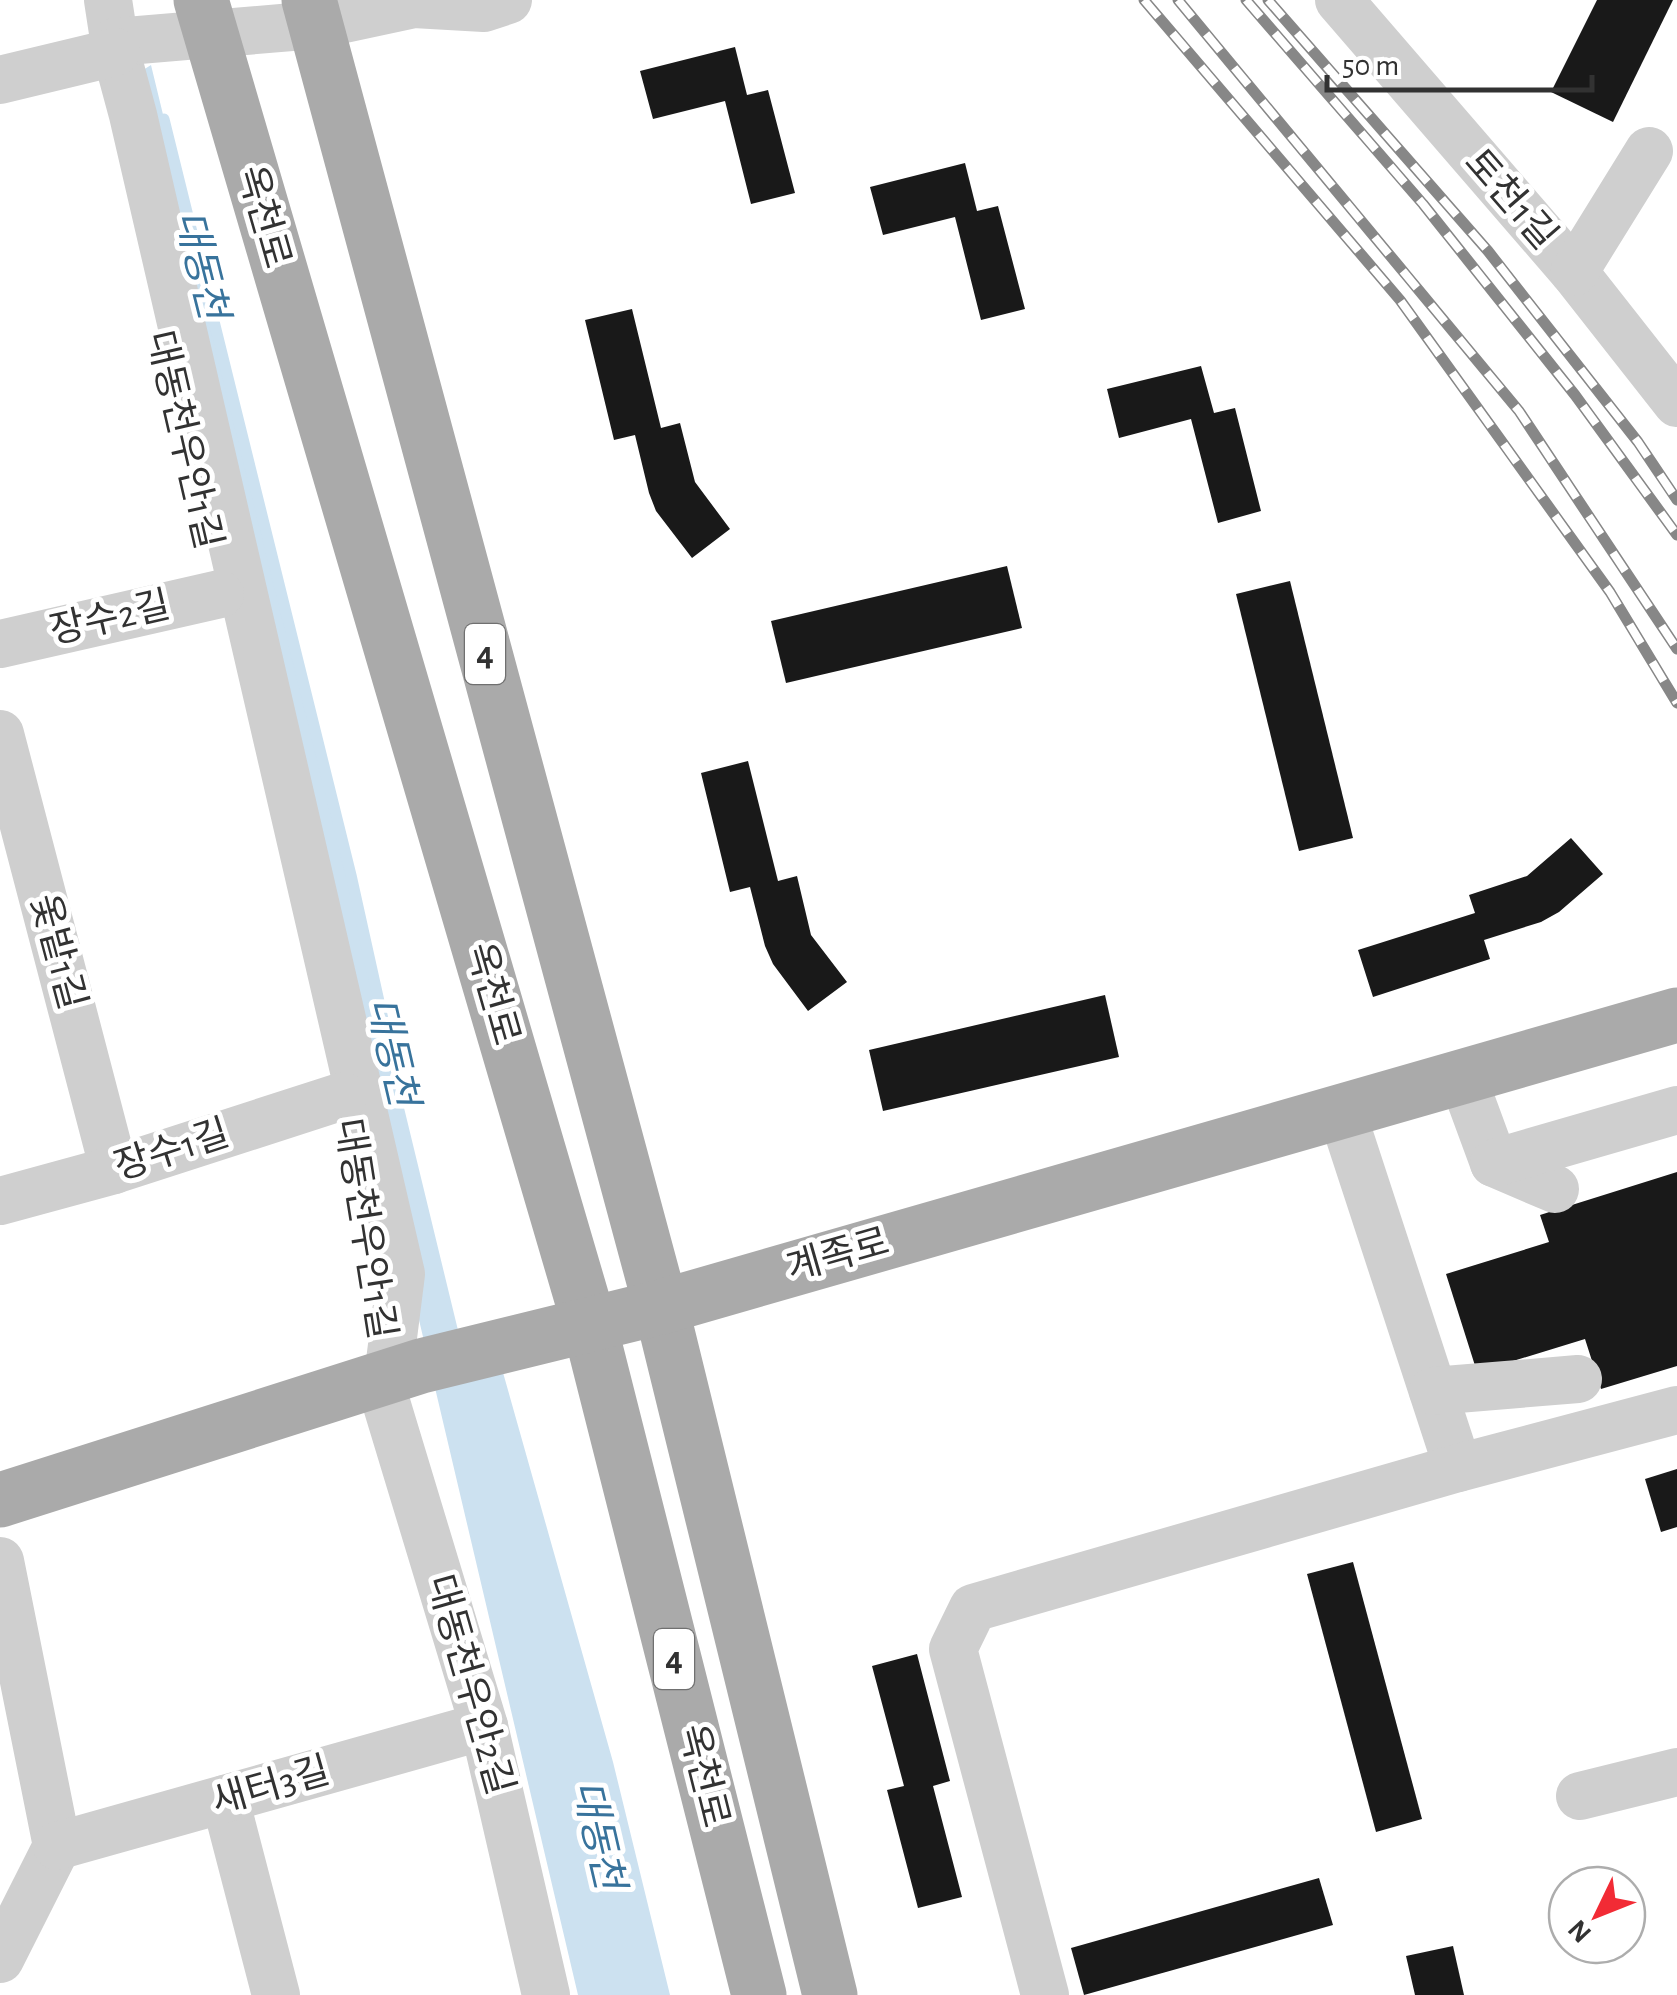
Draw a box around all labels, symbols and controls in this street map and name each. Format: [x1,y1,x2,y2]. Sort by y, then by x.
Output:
scale bar [1327,30,1592,92]
text: 50 m [1342,51,1399,81]
street label: 토천1길 [1457,142,1565,257]
street label: 옥천로 [230,161,298,273]
water label: 대동천 [167,206,236,327]
street label: 대동천우안1길 [139,327,229,553]
street label: 장수2길 [46,585,174,651]
road number: 4 [465,624,505,684]
street label: 옻밭1길 [23,890,93,1014]
street label: 옥천로 [459,938,527,1050]
water label: 대동천 [359,993,426,1114]
street label: 장수1길 [109,1113,234,1187]
street label: 대동천우안1길 [328,1116,402,1342]
street label: 계족로 [782,1221,894,1289]
street label: 대동천우안2길 [419,1570,520,1799]
road number: 4 [654,1629,694,1689]
street label: 옥천로 [672,1720,736,1831]
street label: 새터3길 [207,1750,334,1822]
water label: 대동천 [565,1776,632,1897]
north arrow [1547,1865,1647,1965]
text: N [1563,1914,1597,1947]

